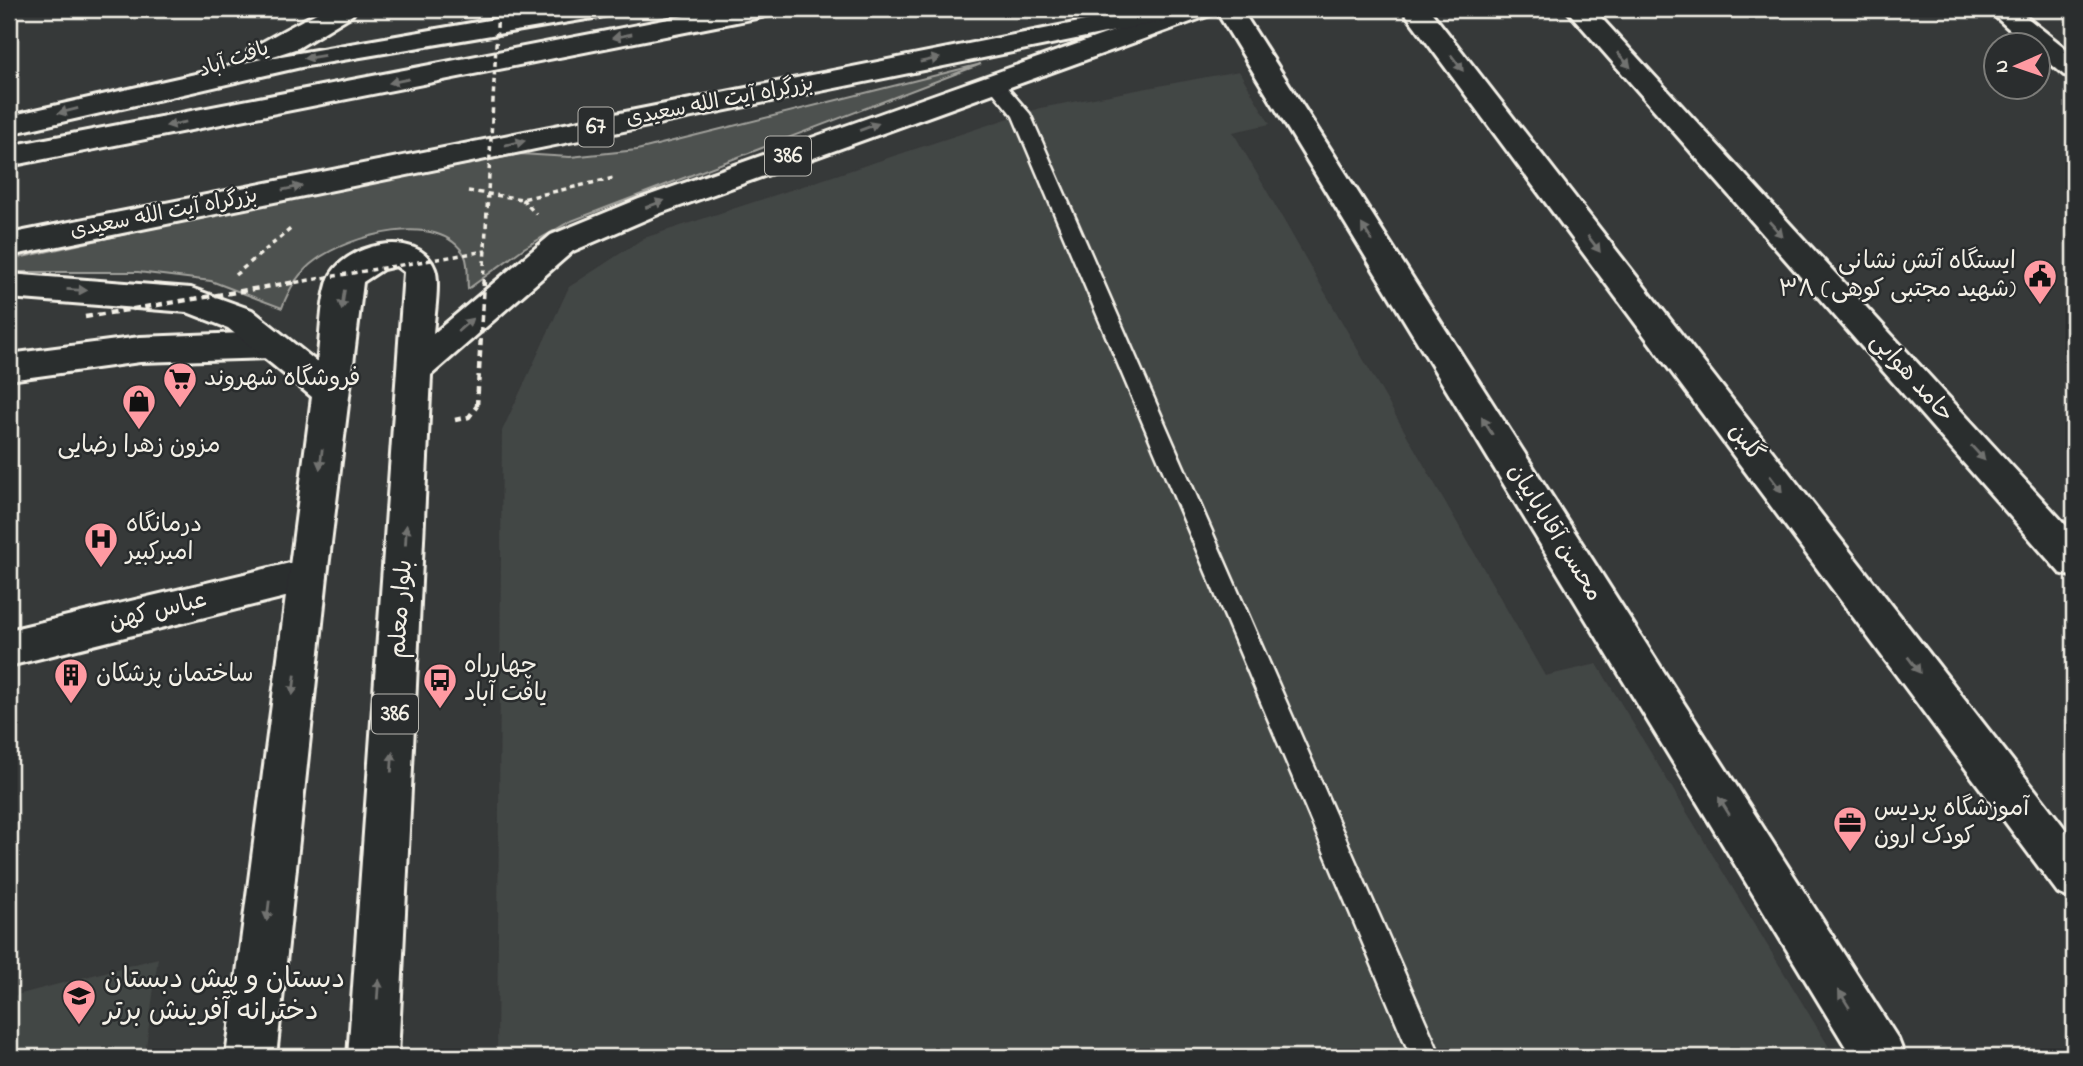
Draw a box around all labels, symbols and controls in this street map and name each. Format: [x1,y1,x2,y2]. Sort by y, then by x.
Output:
one-way arrow [611,31,633,42]
north arrow [1982,32,2052,102]
street label: یافت آباد [195,34,273,86]
one-way arrow [1616,51,1632,68]
one-way arrow [303,52,325,63]
one-way arrow [919,54,941,65]
one-way arrow [1449,54,1463,72]
text: N [1989,59,2016,73]
street label: بزرگراه آیت الله سعیدی [624,69,816,135]
one-way arrow [388,75,410,86]
one-way arrow [57,106,79,117]
road number: 67 [578,108,614,146]
one-way arrow [165,119,187,130]
one-way arrow [858,121,879,132]
road number: 386 [765,136,811,176]
one-way arrow [504,138,526,149]
street label: بزرگراه آیت الله سعیدی [68,181,260,247]
one-way arrow [281,183,303,194]
one-way arrow [644,199,665,210]
one-way arrow [1768,220,1784,237]
one-way arrow [1361,223,1374,242]
one-way arrow [1587,235,1602,253]
place label: ایستگاه آتش نشانی ۳۸ (شهید مجتبی کوهی) [1778,245,2016,308]
public building icon: ایستگاه آتش نشانی ۳۸ (شهید مجتبی کوهی) [2021,257,2059,306]
one-way arrow [66,285,88,296]
one-way arrow [337,289,348,311]
one-way arrow [456,317,474,333]
street label: حامد هوایی [1861,325,1961,431]
supermarket icon: فروشگاه شهروند [161,360,199,409]
place label: فروشگاه شهروند [204,362,360,397]
shop icon: مزون زهرا رضایی [120,382,158,431]
one-way arrow [1481,416,1494,435]
street label: گلبن [1719,416,1771,470]
place label: مزون زهرا رضایی [58,429,220,464]
one-way arrow [1969,444,1985,461]
one-way arrow [315,448,326,470]
street label: محسن آقاباباییان [1498,457,1610,609]
one-way arrow [1769,475,1783,493]
place label: درمانگاه امیرکبیر [124,508,202,571]
hospital icon: درمانگاه امیرکبیر [82,520,120,569]
one-way arrow [401,524,412,546]
street label: بلوار معلم [381,558,423,660]
street label: عباس کهن [105,583,211,641]
place label: چهارراه یافت آباد [464,649,547,712]
building icon: ساختمان پزشکان [52,656,90,705]
one-way arrow [1906,656,1921,674]
place label: ساختمان پزشکان [96,658,254,693]
bus stop icon: چهارراه یافت آباد [421,661,459,710]
one-way arrow [289,674,300,696]
road number: 386 [372,694,418,734]
one-way arrow [387,751,398,773]
place label: آموزشگاه پردیس کودک ارون [1874,792,2030,855]
one-way arrow [1718,797,1731,816]
office icon: آموزشگاه پردیس کودک ارون [1831,804,1869,853]
one-way arrow [263,900,274,922]
place label: دبستان و پیش دبستان دخترانه آفرینش برتر [102,960,345,1033]
school or university icon: دبستان و پیش دبستان دخترانه آفرینش برتر [60,977,98,1026]
one-way arrow [372,978,383,1000]
one-way arrow [1838,990,1851,1009]

